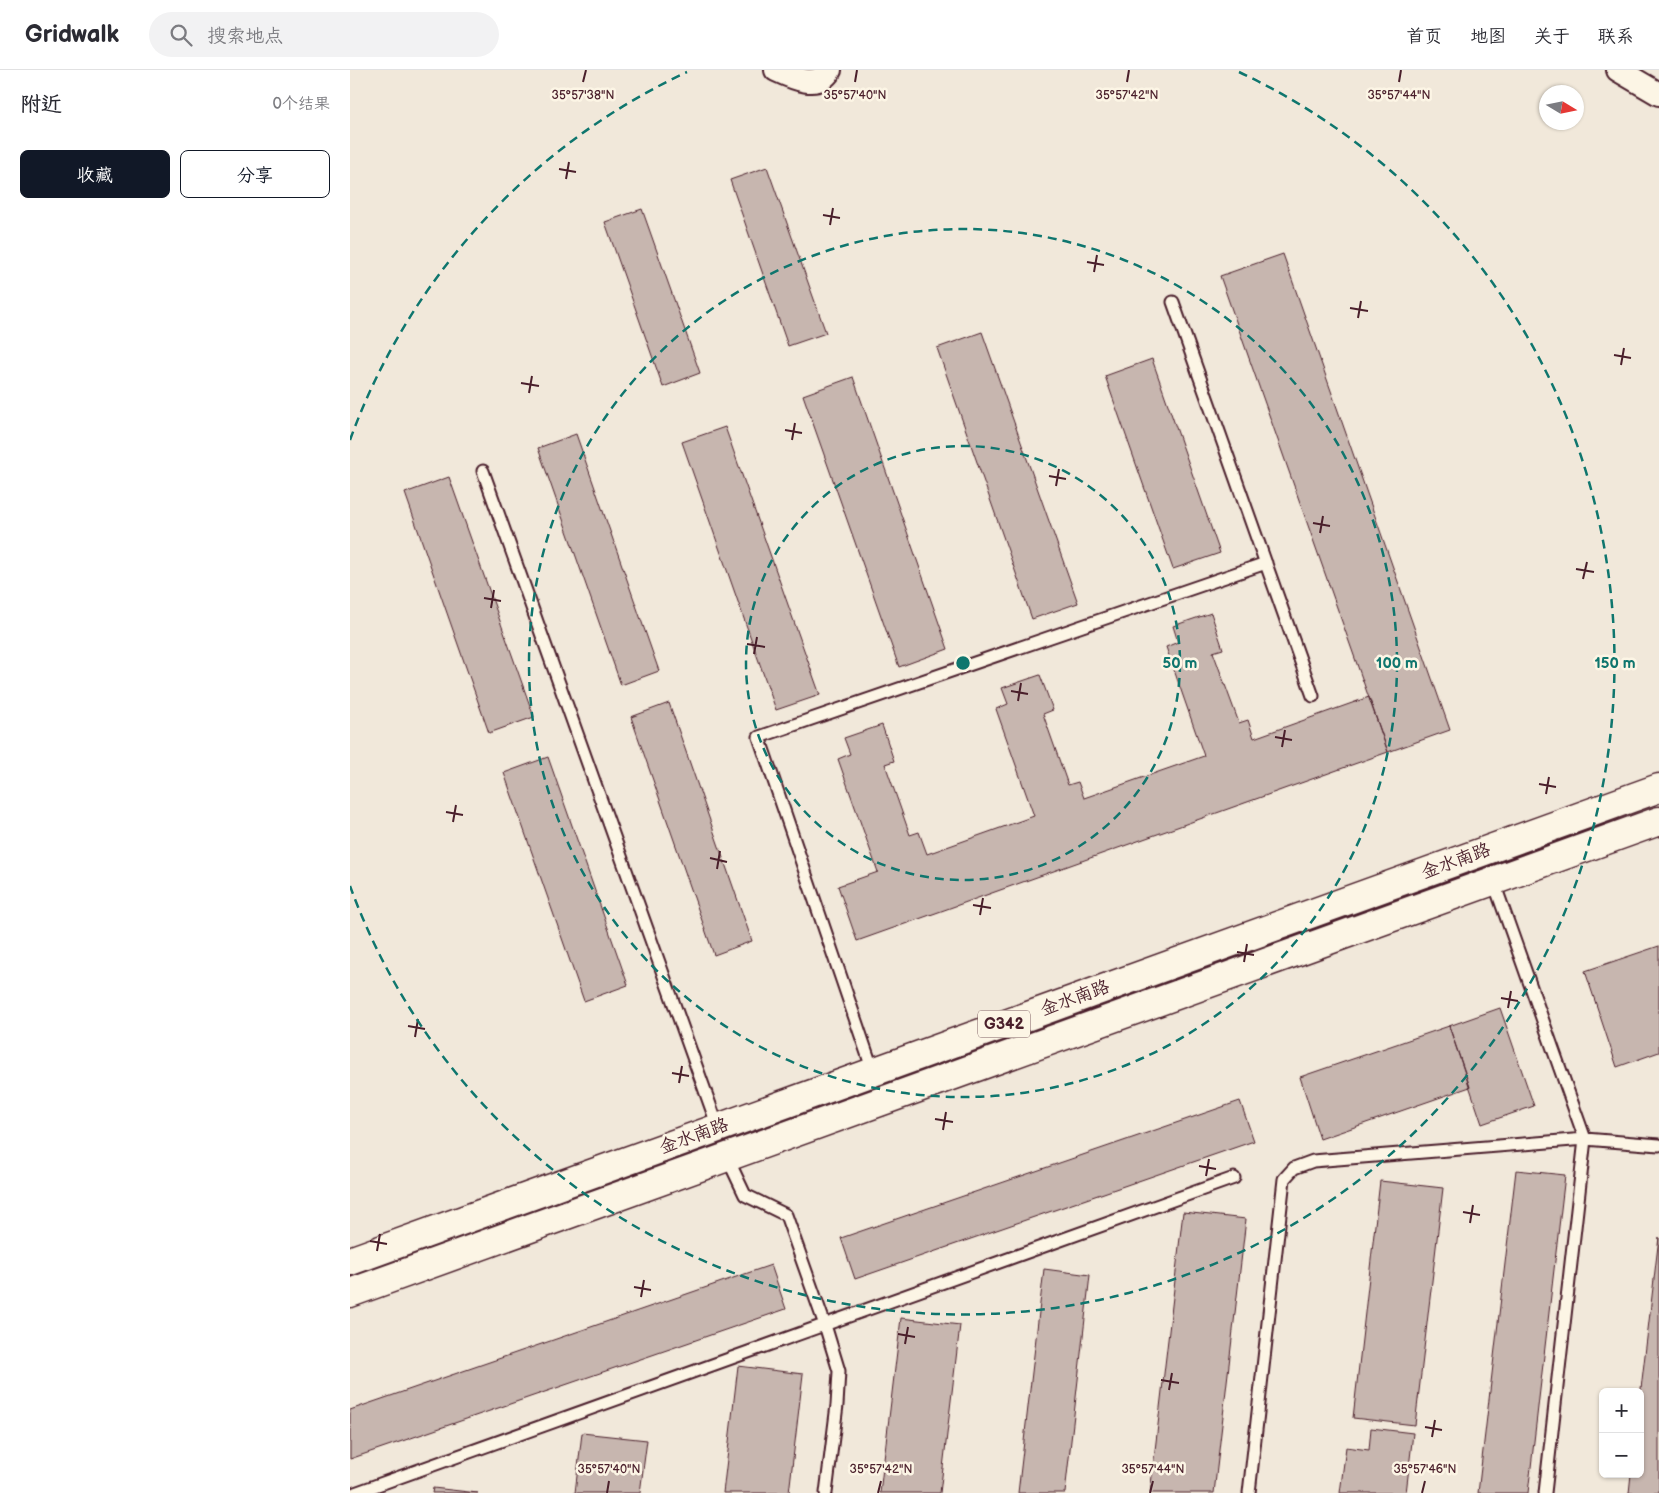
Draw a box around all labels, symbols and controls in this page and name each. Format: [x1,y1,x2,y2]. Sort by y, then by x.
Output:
search box [149,12,499,57]
text: Gridwalk [25,20,119,49]
icon: search [167,21,195,49]
text: 搜索地点 [207,25,283,48]
text: 首页 [1406,26,1442,47]
text: 地图 [1470,26,1506,47]
text: 关于 [1534,26,1570,47]
text: 联系 [1598,26,1634,47]
north arrow [1539,85,1584,130]
text: 35°57'38"N [552,88,614,103]
text: 35°57'40"N [824,88,886,103]
text: 35°57'42"N [1096,88,1159,103]
text: 35°57'44"N [1367,88,1431,103]
text: 附近 [20,92,62,117]
text: 0个结果 [273,95,330,114]
button: 收藏 [20,150,170,198]
button: 分享 [180,150,330,198]
centre of rings [954,654,972,672]
text: 50 m [1163,654,1198,673]
text: 100 m [1376,654,1418,673]
text: 150 m [1594,654,1636,673]
street label: 金水南路 [1419,839,1493,883]
street label: 金水南路 [1038,976,1112,1020]
road number: G342 [978,1011,1030,1038]
street label: 金水南路 [657,1114,731,1158]
map controls [1599,1388,1644,1478]
button: + [1599,1388,1644,1433]
button: − [1599,1433,1644,1478]
text: 35°57'40"N [578,1462,640,1477]
text: 35°57'42"N [850,1462,913,1477]
text: 35°57'44"N [1121,1462,1185,1477]
text: 35°57'46"N [1393,1462,1457,1477]

